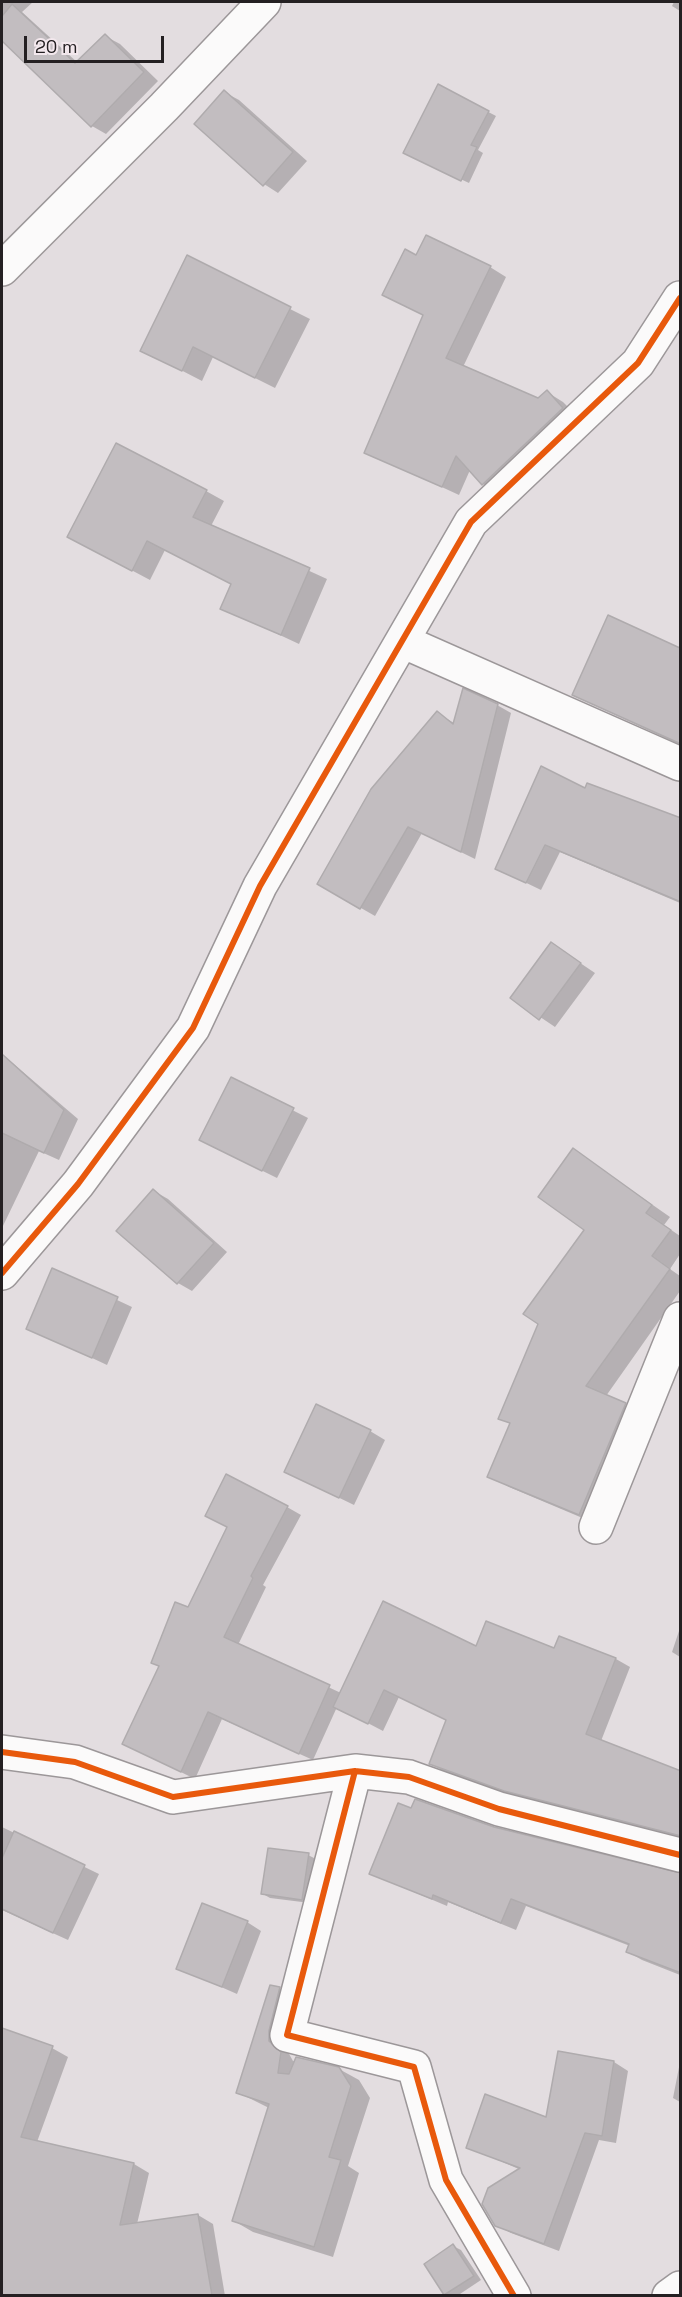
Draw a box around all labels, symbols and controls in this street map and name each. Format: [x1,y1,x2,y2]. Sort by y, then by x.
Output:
scale bar [27,24,166,62]
text: 20 m [35,35,78,58]

